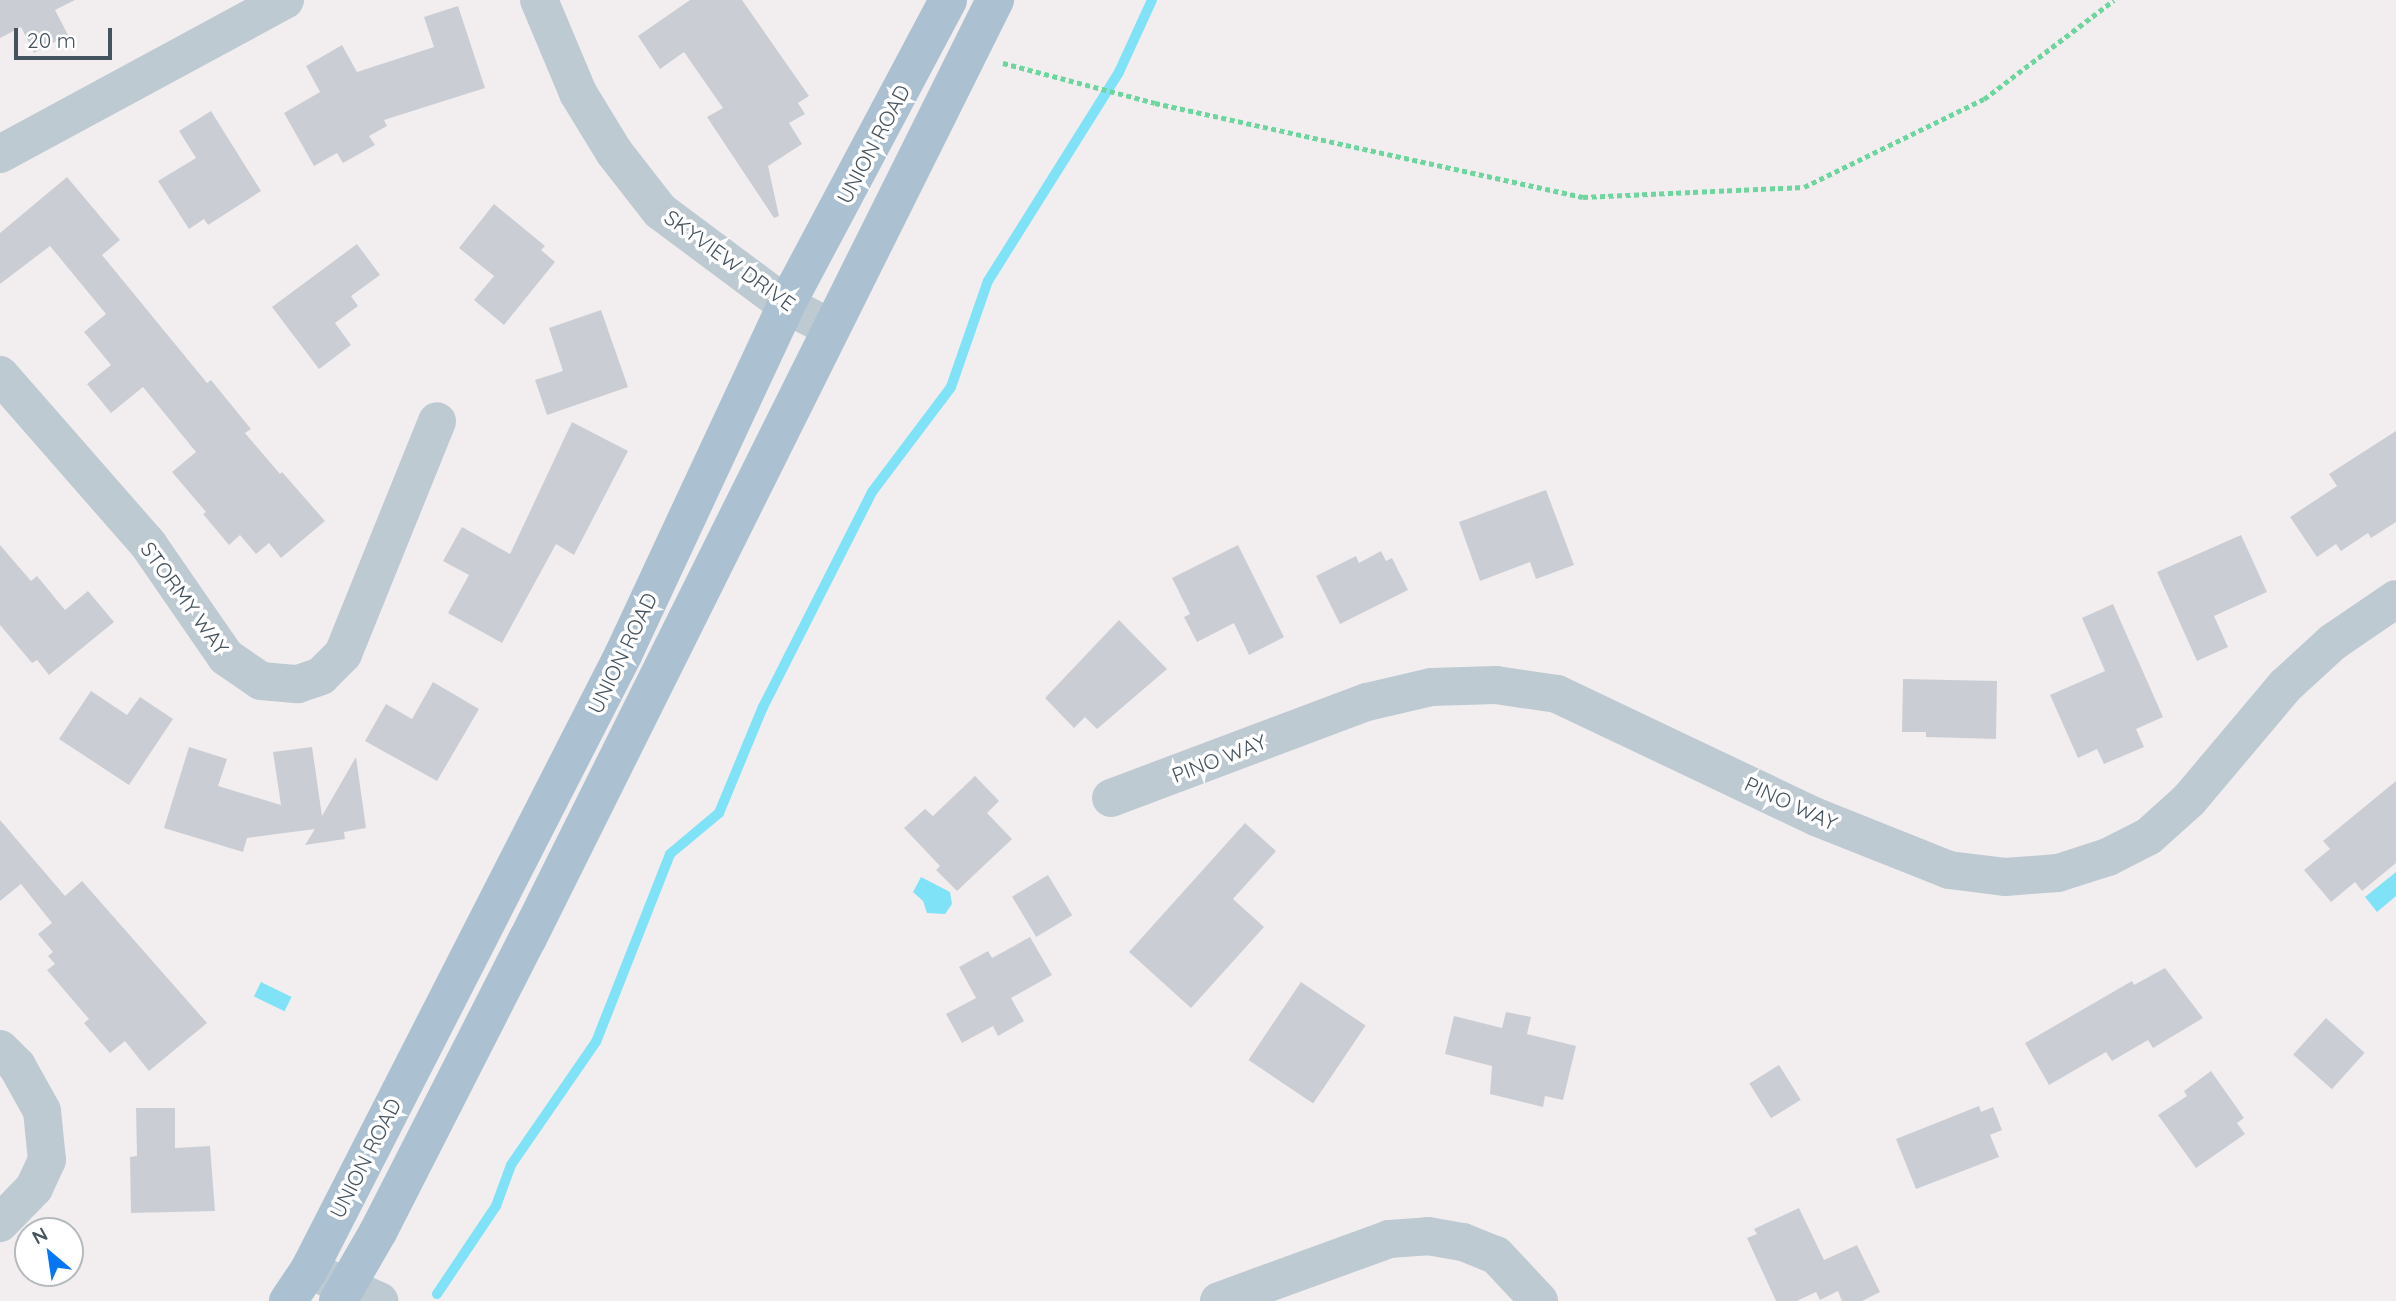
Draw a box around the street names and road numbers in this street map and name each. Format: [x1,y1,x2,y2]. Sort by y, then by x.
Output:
street label: UNION ROAD [831,80,915,208]
street label: SKYVIEW DRIVE [660,204,800,316]
street label: STORMY WAY [136,537,234,659]
street label: UNION ROAD [582,589,662,717]
street label: PINO WAY [1168,728,1270,788]
street label: PINO WAY [1741,771,1841,835]
street label: UNION ROAD [324,1094,406,1222]

